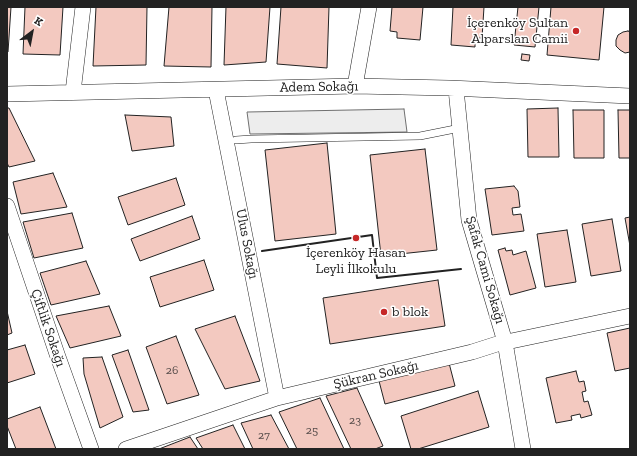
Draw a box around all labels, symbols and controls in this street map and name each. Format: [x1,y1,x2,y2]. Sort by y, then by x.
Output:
north arrow [12,12,52,52]
text: K [32,14,45,29]
place label: İçerenköy Sultan Alparslan Camii [467,15,568,48]
marker: İçerenköy Sultan Alparslan Camii [571,26,581,36]
street label: Adem Sokağı [280,78,358,96]
street label: Ulus Sokağı [232,207,262,281]
street label: Şafak Cami Sokağı [462,214,508,326]
marker: İçerenköy Hasan Leyli İlkokulu [351,233,361,243]
place label: İçerenköy Hasan Leyli İlkokulu [306,245,406,278]
street label: Çiftlik Sokağı [27,287,69,369]
place label: b blok [392,304,428,320]
marker: b blok [379,307,389,317]
street label: Şükran Sokağı [332,357,420,393]
house number: 26 [166,364,178,378]
house number: 23 [349,414,361,428]
house number: 25 [306,424,318,438]
house number: 27 [258,429,270,443]

